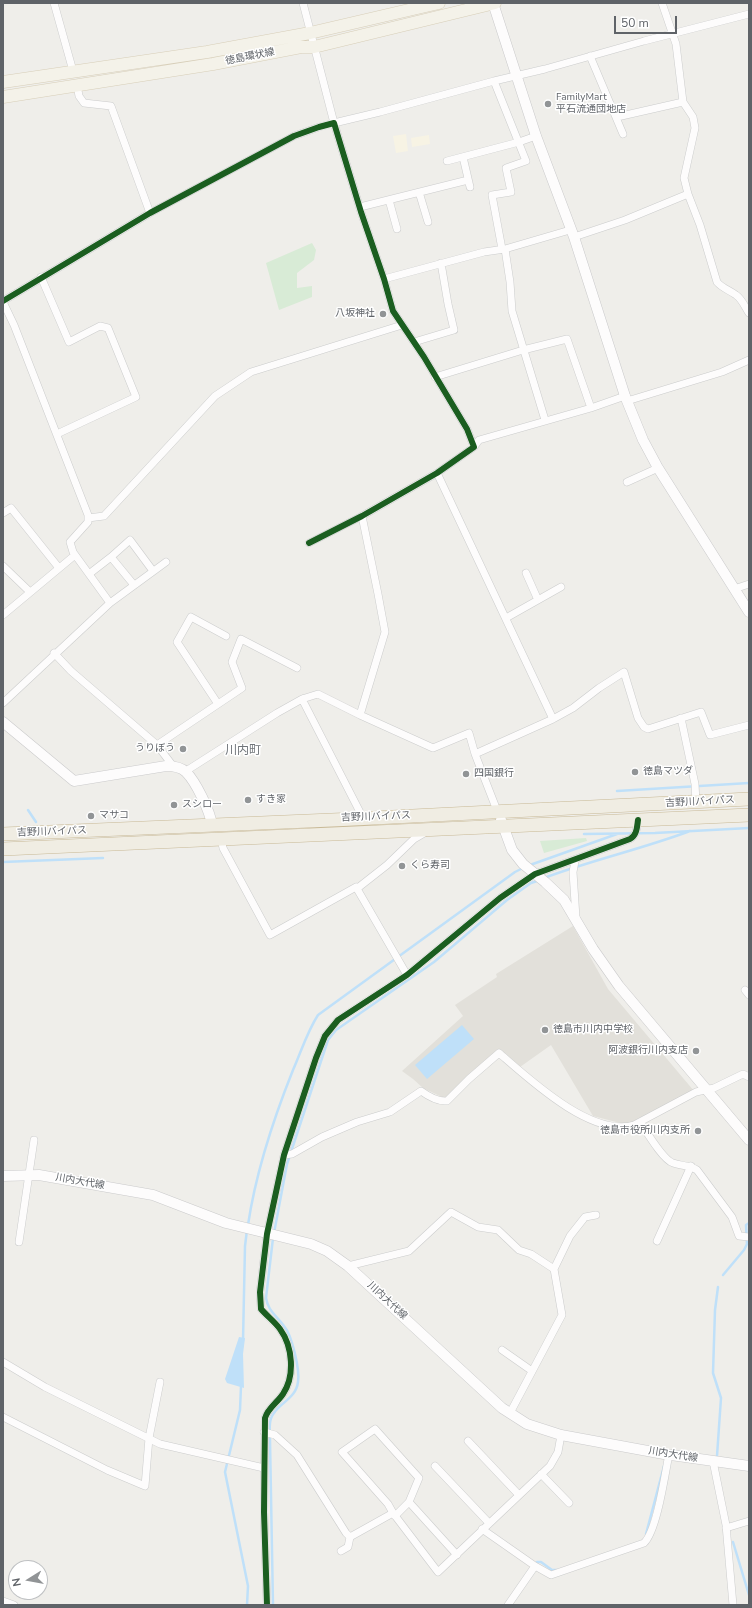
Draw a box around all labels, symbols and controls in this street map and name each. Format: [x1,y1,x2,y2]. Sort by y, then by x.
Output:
scale bar [616,8,679,34]
text: 50 m [621,15,649,31]
street label: 徳島環状線 [224,46,276,68]
place label: FamilyMart 平石流通団地店 [556,92,626,116]
marker: FamilyMart 平石流通団地店 [543,99,553,109]
place label: 八坂神社 [335,308,375,320]
marker: 八坂神社 [378,309,388,319]
place label: うりぼう [135,743,175,755]
marker: うりぼう [178,744,188,754]
district label: 川内町 [225,744,261,758]
place label: 徳島マツダ [643,766,693,778]
marker: 徳島マツダ [630,767,640,777]
place label: 四国銀行 [474,768,514,780]
marker: 四国銀行 [461,769,471,779]
place label: すき家 [256,794,286,806]
street label: 吉野川バイパス [665,794,735,810]
marker: すき家 [243,795,253,805]
place label: スシロー [182,799,222,811]
marker: スシロー [169,800,179,810]
place label: マサコ [99,810,129,822]
street label: 吉野川バイパス [341,810,411,824]
marker: マサコ [86,811,96,821]
street label: 吉野川バイパス [17,825,87,839]
place label: くら寿司 [410,860,450,872]
marker: くら寿司 [397,861,407,871]
place label: 徳島市川内中学校 [553,1024,633,1036]
marker: 徳島市川内中学校 [540,1025,550,1035]
place label: 阿波銀行川内支店 [608,1045,688,1057]
marker: 阿波銀行川内支店 [691,1046,701,1056]
place label: 徳島市役所川内支所 [600,1125,690,1137]
marker: 徳島市役所川内支所 [693,1126,703,1136]
street label: 川内大代線 [54,1172,106,1192]
street label: 川内大代線 [365,1280,409,1322]
street label: 川内大代線 [647,1445,699,1465]
north arrow [8,1560,48,1600]
text: N [9,1577,25,1588]

